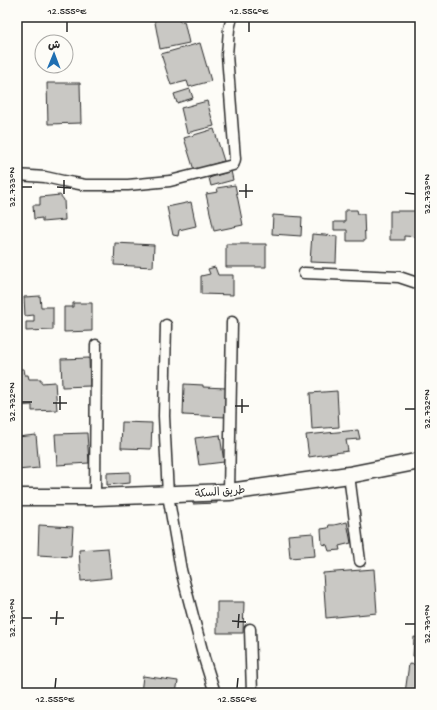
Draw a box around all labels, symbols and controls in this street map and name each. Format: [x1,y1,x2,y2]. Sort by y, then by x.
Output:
text: 12.555°E [47,6,87,18]
text: 12.556°E [229,6,269,18]
north arrow [34,34,74,74]
text: ش [48,40,60,52]
text: 32.733°N [7,167,19,208]
text: 32.733°N [422,174,434,215]
text: 32.732°N [7,382,19,423]
text: 32.732°N [422,389,434,430]
street label: طريق السكة [194,484,246,501]
text: 32.731°N [7,598,19,638]
text: 32.731°N [422,604,434,644]
text: 12.555°E [35,694,75,706]
text: 12.556°E [217,694,257,706]

